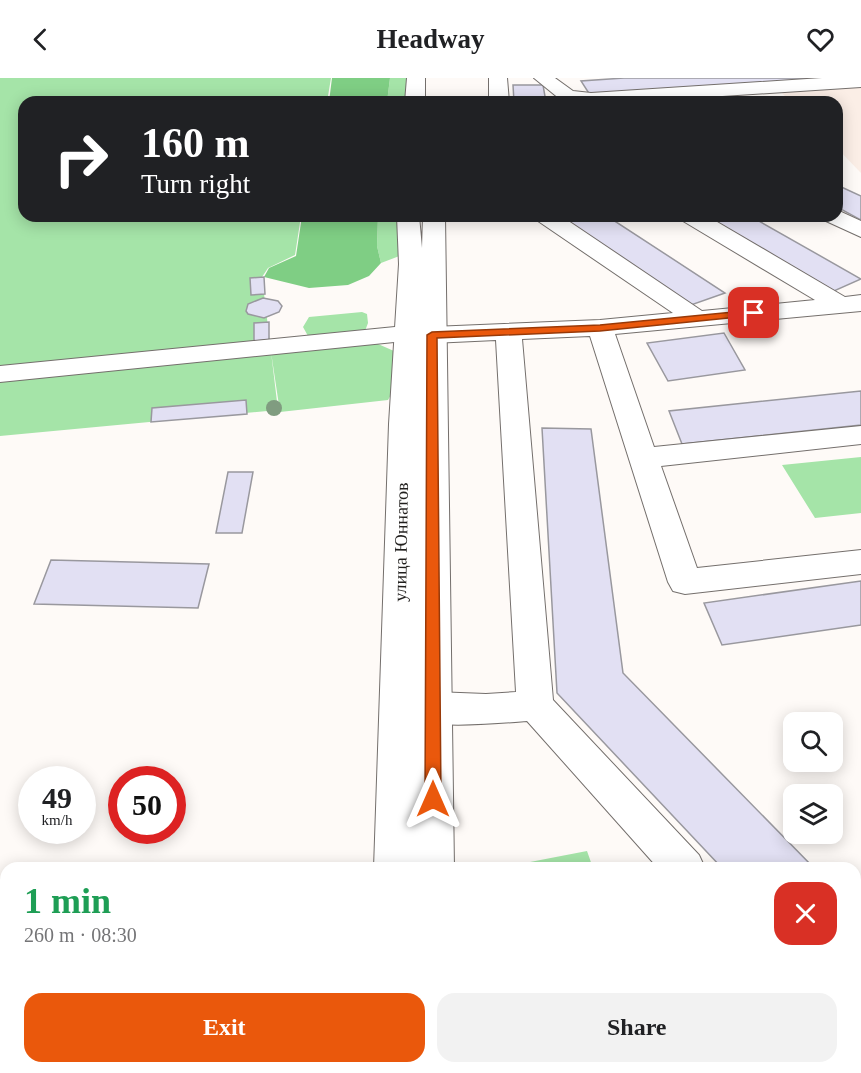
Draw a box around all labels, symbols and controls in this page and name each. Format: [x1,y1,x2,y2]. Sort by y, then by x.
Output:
icon: back [24,23,57,56]
icon: heart [804,23,837,56]
text: Headway [377,24,485,54]
icon: right [42,120,120,198]
text: 160 m [141,120,250,166]
text: Turn right [141,169,250,199]
pin [728,287,779,338]
icon: arrive [737,296,770,329]
street label: улица Юннатов [390,482,412,602]
map controls [783,712,843,844]
button: search [783,712,843,772]
speed limit sign: 50 [108,766,186,844]
position arrow [401,767,465,831]
text: 49 [42,781,72,814]
button: layers [783,784,843,844]
text: km/h [42,812,72,828]
text: 1 min [24,881,111,921]
button: close [774,882,837,945]
text: 260 m · 08:30 [24,924,137,946]
button: Exit [24,993,425,1062]
button: Share [437,993,837,1062]

